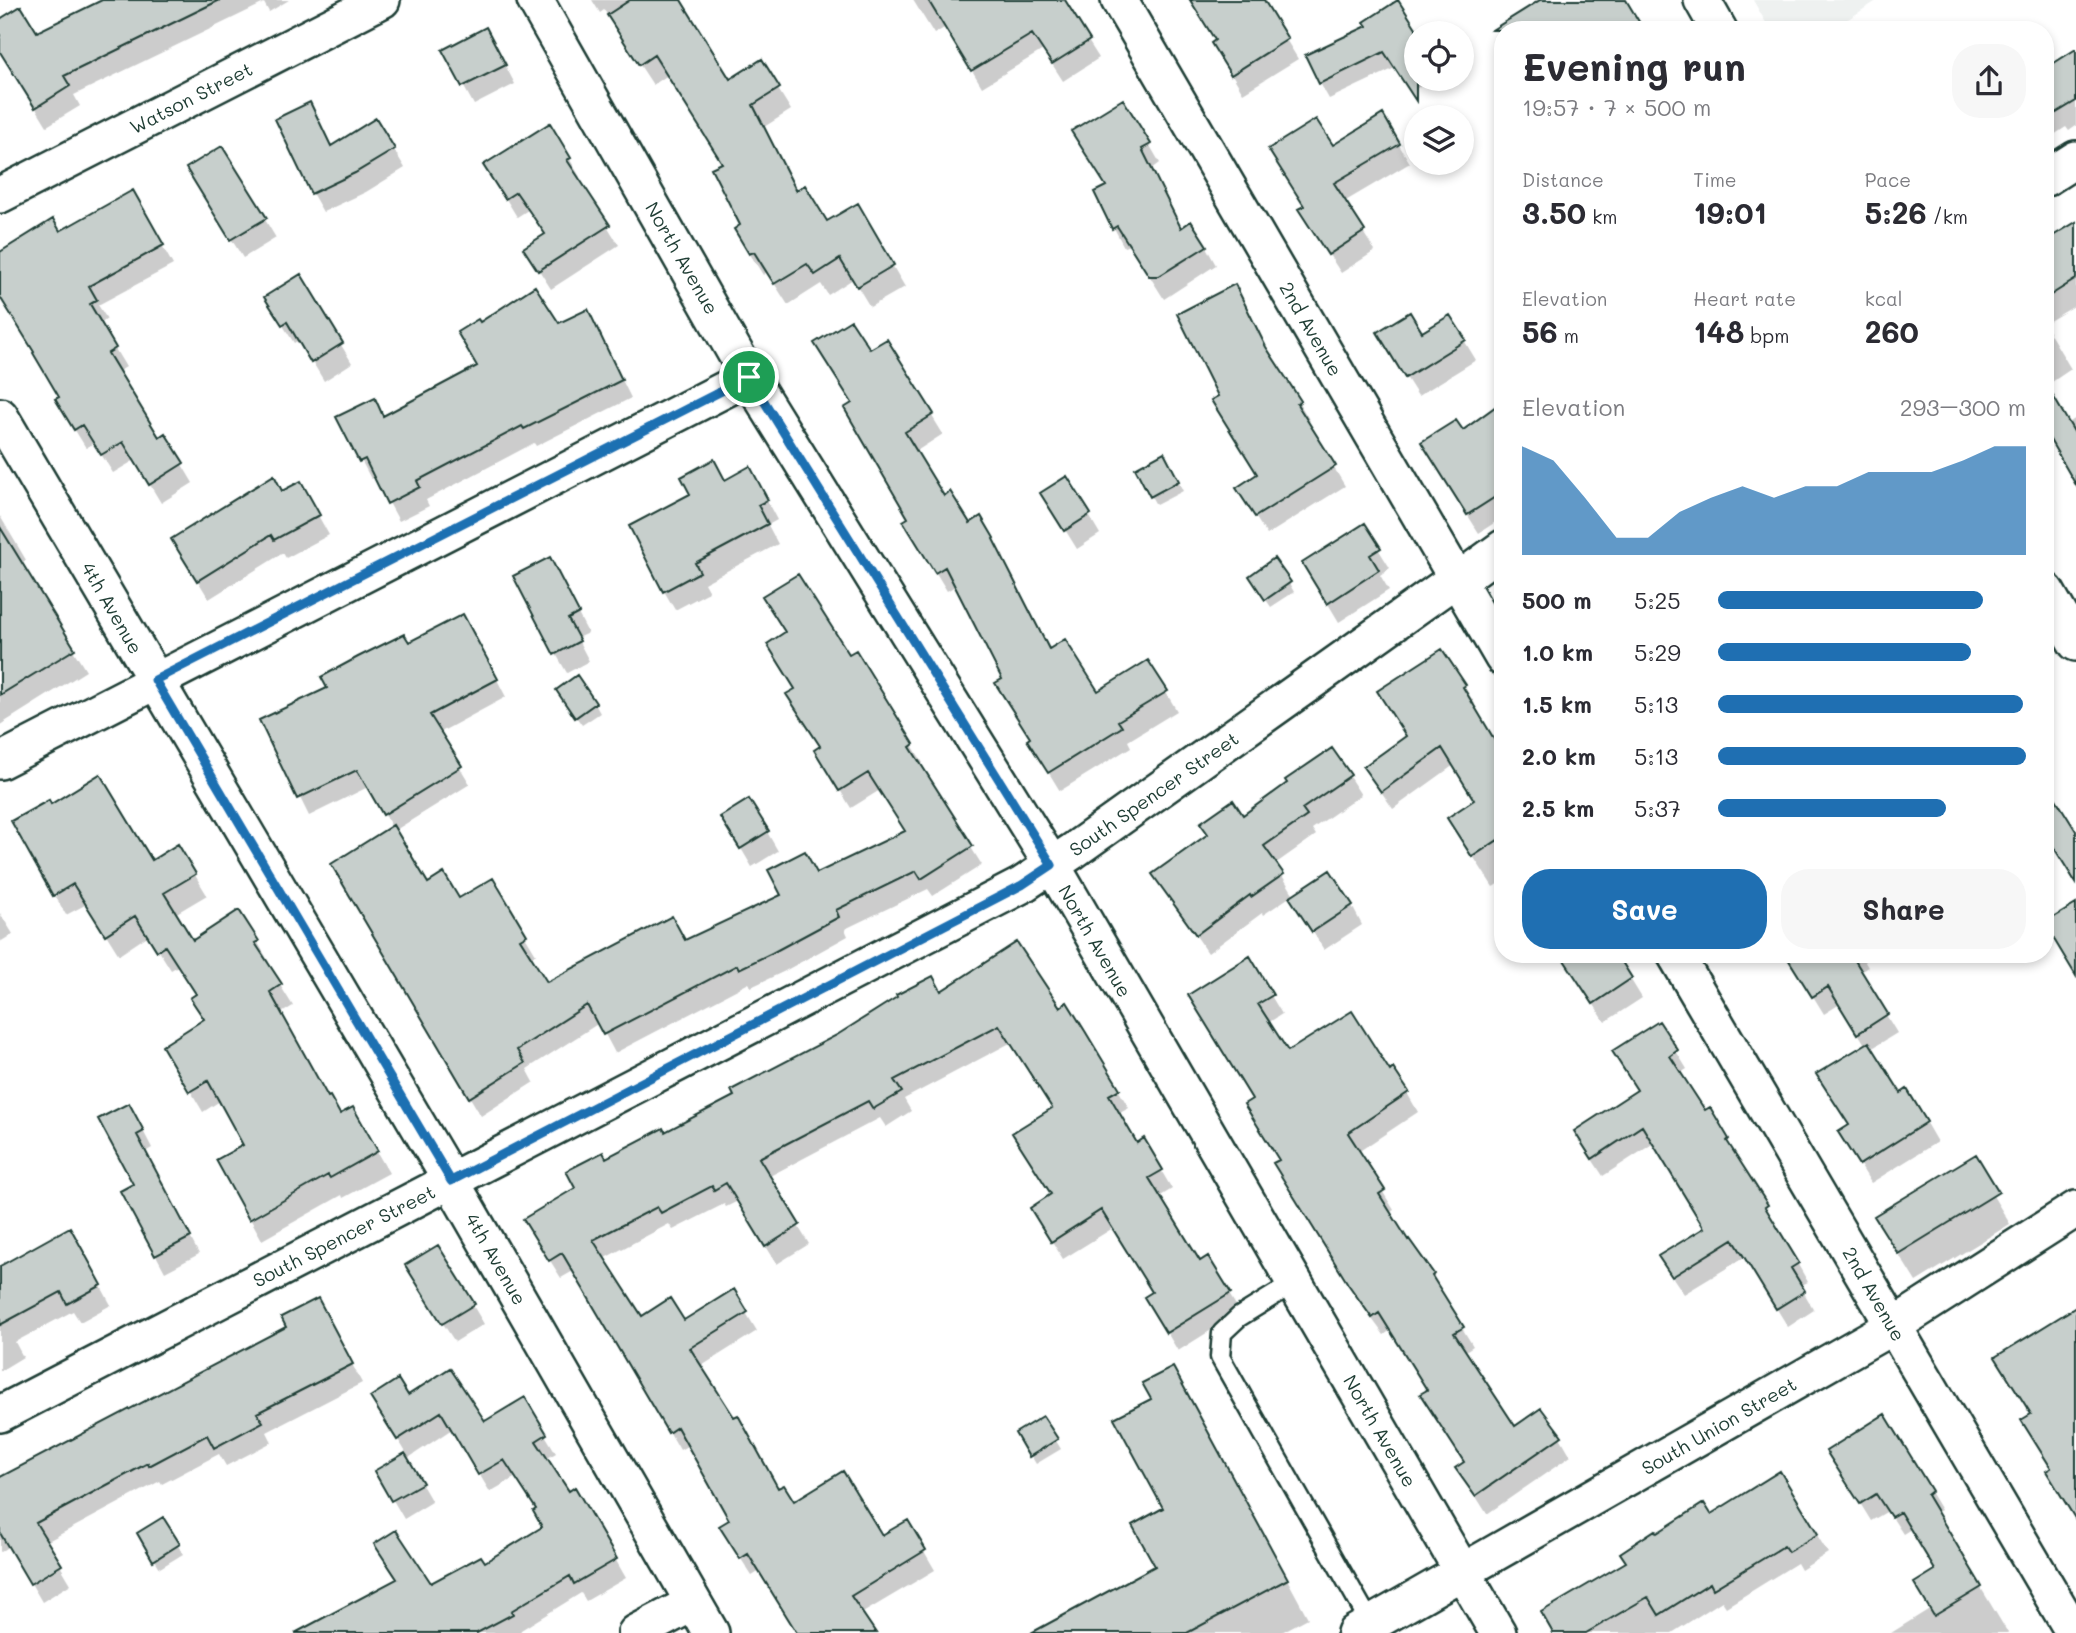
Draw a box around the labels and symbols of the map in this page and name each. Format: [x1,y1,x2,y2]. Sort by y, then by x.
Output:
street label: Watson Street [125,56,256,139]
street label: North Avenue [640,197,725,318]
street label: 2nd Avenue [1274,277,1349,380]
pin [719,347,779,407]
street label: 4th Avenue [76,557,149,658]
street label: South Spencer Street [1064,726,1243,862]
street label: North Avenue [1053,880,1138,1001]
street label: South Spencer Street [248,1179,439,1292]
street label: 4th Avenue [460,1208,533,1309]
street label: 2nd Avenue [1837,1242,1912,1345]
street label: North Avenue [1338,1370,1423,1491]
street label: South Union Street [1637,1371,1801,1480]

